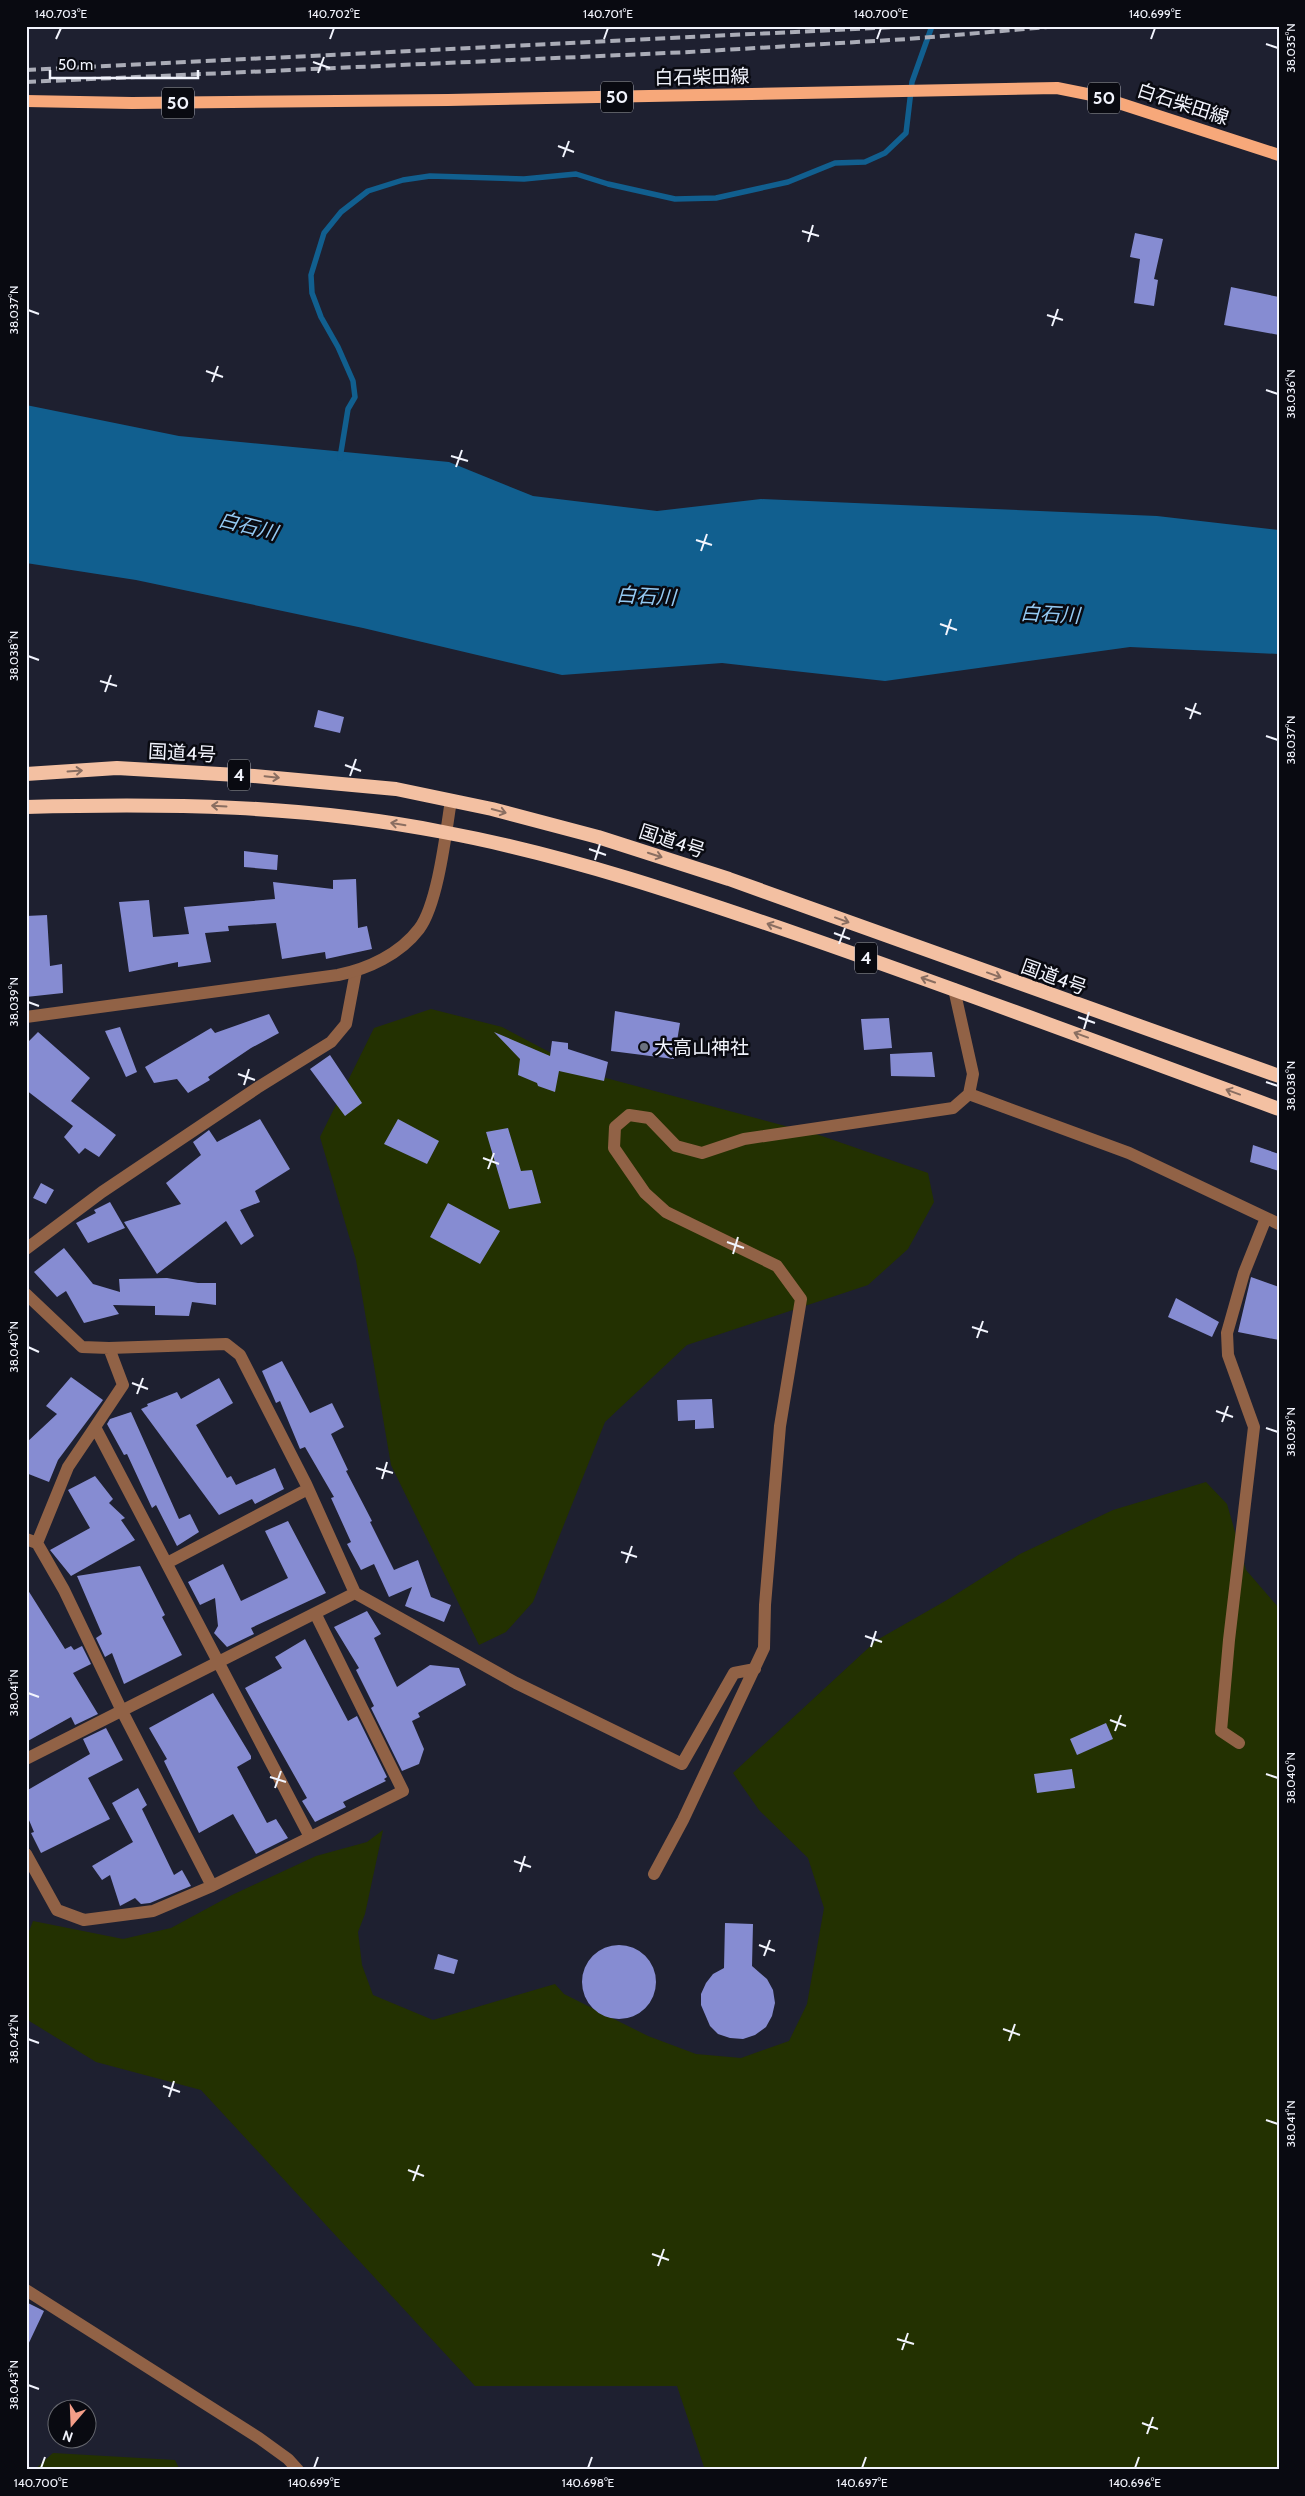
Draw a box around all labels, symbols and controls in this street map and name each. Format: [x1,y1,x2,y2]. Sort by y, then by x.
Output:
text: 140.703°E [35,6,88,21]
text: 140.702°E [308,6,360,21]
text: 140.701°E [583,6,633,21]
text: 140.700°E [854,6,909,21]
text: 140.699°E [1129,6,1181,21]
text: 38.035°N [1283,23,1298,73]
scale bar [50,48,198,80]
text: 50 m [58,56,93,74]
street label: 白石柴田線 [654,65,750,89]
street label: 白石柴田線 [1134,78,1232,130]
road number: 50 [601,81,633,112]
road number: 50 [1088,82,1120,114]
road number: 50 [162,88,194,119]
text: 38.037°N [6,286,21,334]
text: 38.036°N [1283,369,1298,419]
water label: 白石川 [216,507,282,545]
water label: 白石川 [615,582,679,610]
water label: 白石川 [1019,600,1083,628]
text: 38.038°N [6,631,21,681]
text: 38.037°N [1283,716,1298,764]
street label: 国道4号 [147,740,217,766]
road number: 4 [228,760,250,790]
one-way arrow [67,766,83,776]
one-way arrow [264,772,280,782]
one-way arrow [211,802,227,811]
one-way arrow [490,806,506,816]
one-way arrow [390,819,406,829]
street label: 国道4号 [636,820,708,862]
one-way arrow [647,851,663,861]
one-way arrow [833,916,849,925]
one-way arrow [767,921,783,931]
road number: 4 [855,942,877,974]
street label: 国道4号 [1018,955,1090,999]
one-way arrow [986,971,1002,980]
one-way arrow [920,974,936,984]
text: 38.039°N [6,977,21,1027]
one-way arrow [1073,1030,1089,1039]
place label: 大高山神社 [654,1036,749,1059]
marker: 大高山神社 [638,1041,650,1053]
text: 38.038°N [1283,1061,1298,1111]
one-way arrow [1226,1087,1241,1096]
text: 38.040°N [6,1321,21,1373]
text: 38.039°N [1283,1407,1298,1457]
text: 38.041°N [6,1669,21,1717]
text: 38.040°N [1283,1752,1298,1804]
text: 38.042°N [6,2014,21,2064]
text: 38.041°N [1283,2100,1298,2148]
text: 38.043°N [6,2360,21,2410]
north arrow [48,2398,98,2448]
text: N [60,2426,75,2446]
text: 140.700°E [14,2475,69,2490]
text: 140.699°E [288,2475,340,2490]
text: 140.698°E [562,2475,615,2490]
text: 140.697°E [836,2475,888,2490]
text: 140.696°E [1109,2475,1161,2490]

